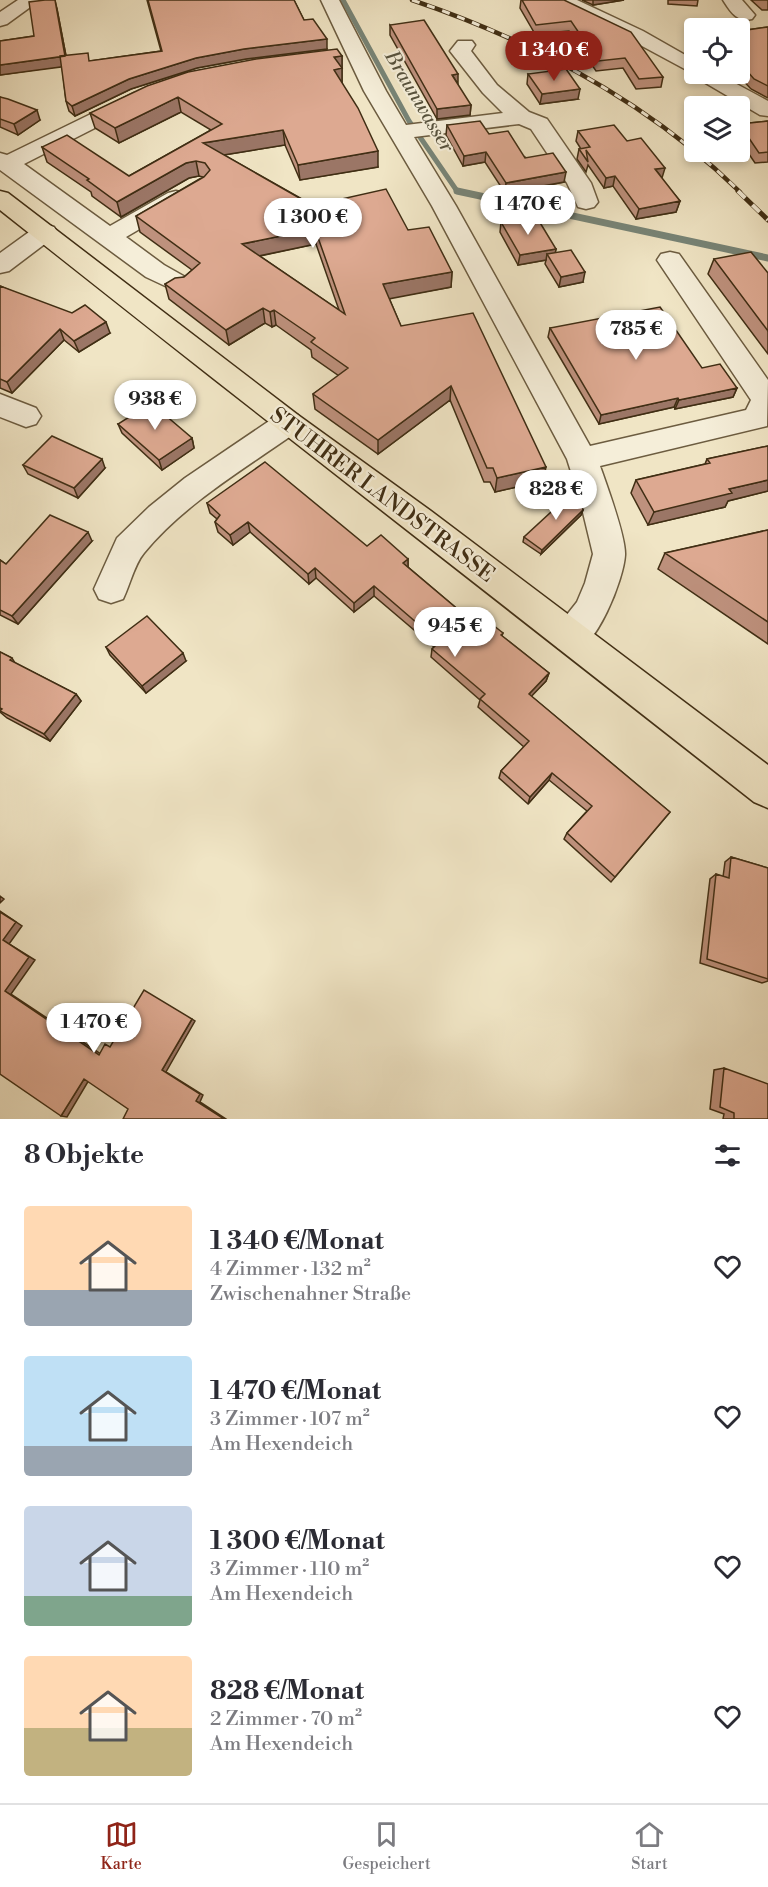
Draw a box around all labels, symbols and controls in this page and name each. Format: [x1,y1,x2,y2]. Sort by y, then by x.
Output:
map controls [684,18,750,162]
button: locate [684,18,750,84]
pin: 1 340 € [499,31,609,82]
text: 1 340 € [519,38,589,63]
water label: Braunwasser [378,45,459,158]
button: layers [684,96,750,162]
pin: 1 470 € [473,185,583,236]
text: 1 470 € [494,192,562,217]
pin: 1 300 € [258,198,368,249]
text: 1 300 € [278,205,348,230]
pin: 785 € [594,310,678,361]
text: 785 € [610,317,662,342]
pin: 938 € [113,380,197,431]
text: 938 € [128,387,182,412]
street label: STUHRER LANDSTRASSE [264,402,500,588]
pin: 828 € [514,470,598,521]
text: 828 € [529,477,583,502]
pin: 945 € [413,607,497,658]
text: 945 € [428,614,482,639]
pin: 1 470 € [39,1003,149,1054]
text: 1 470 € [60,1010,128,1035]
text: 8 Objekte [24,1139,144,1171]
icon: filters [711,1139,744,1172]
text: 1 340 €/Monat [210,1225,384,1257]
icon: home [72,1230,144,1302]
icon: heart [711,1250,744,1283]
text: 4 Zimmer · 132 m² [210,1257,371,1282]
text: Zwischenahner Straße [210,1282,411,1307]
text: 1 470 €/Monat [210,1375,381,1407]
icon: home [72,1380,144,1452]
icon: heart [711,1400,744,1433]
text: 3 Zimmer · 107 m² [210,1407,370,1432]
text: Am Hexendeich [210,1432,353,1457]
text: 1 300 €/Monat [210,1525,385,1557]
icon: home [72,1530,144,1602]
icon: heart [711,1550,744,1583]
text: 3 Zimmer · 110 m² [210,1557,369,1582]
text: Am Hexendeich [210,1582,353,1607]
text: 828 €/Monat [210,1675,364,1707]
icon: home [72,1680,144,1752]
icon: heart [711,1700,744,1733]
text: 2 Zimmer · 70 m² [210,1707,362,1732]
text: Am Hexendeich [210,1732,353,1757]
tab: Karte [100,1818,142,1874]
tab: Gespeichert [343,1818,431,1874]
tab: Start [631,1818,668,1874]

